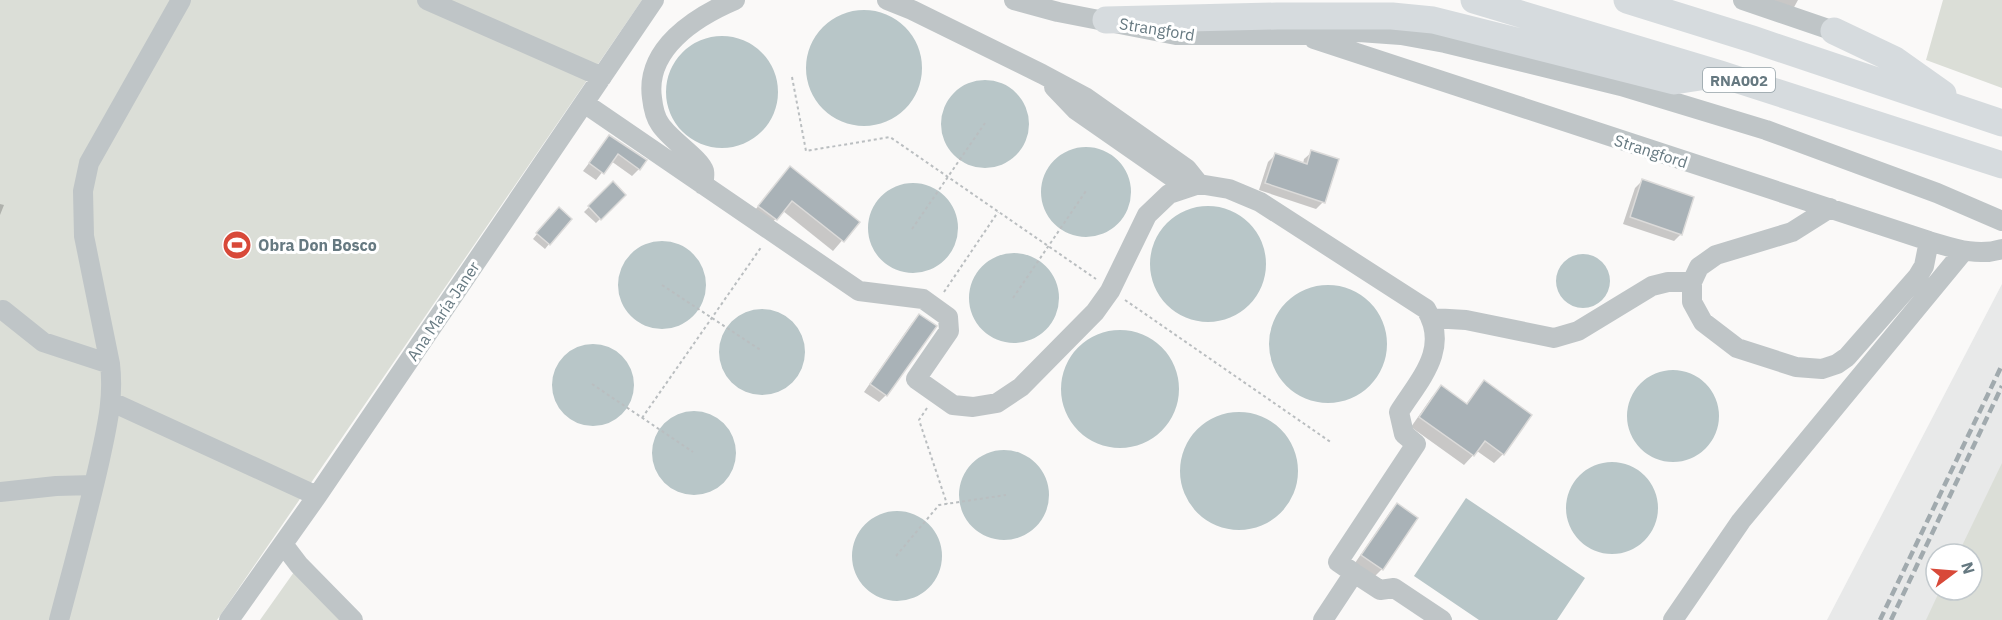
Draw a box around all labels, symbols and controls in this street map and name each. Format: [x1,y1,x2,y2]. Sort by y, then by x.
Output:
street label: Strangford [1118,13,1196,45]
road number: RNA002 [1703,68,1775,92]
street label: Strangford [1612,130,1690,172]
sports icon: Obra Don Bosco [221,229,253,261]
place label: Obra Don Bosco [258,235,377,255]
street label: Ana María Janer [402,257,484,365]
north arrow [1924,542,1984,602]
text: N [1957,560,1980,576]

